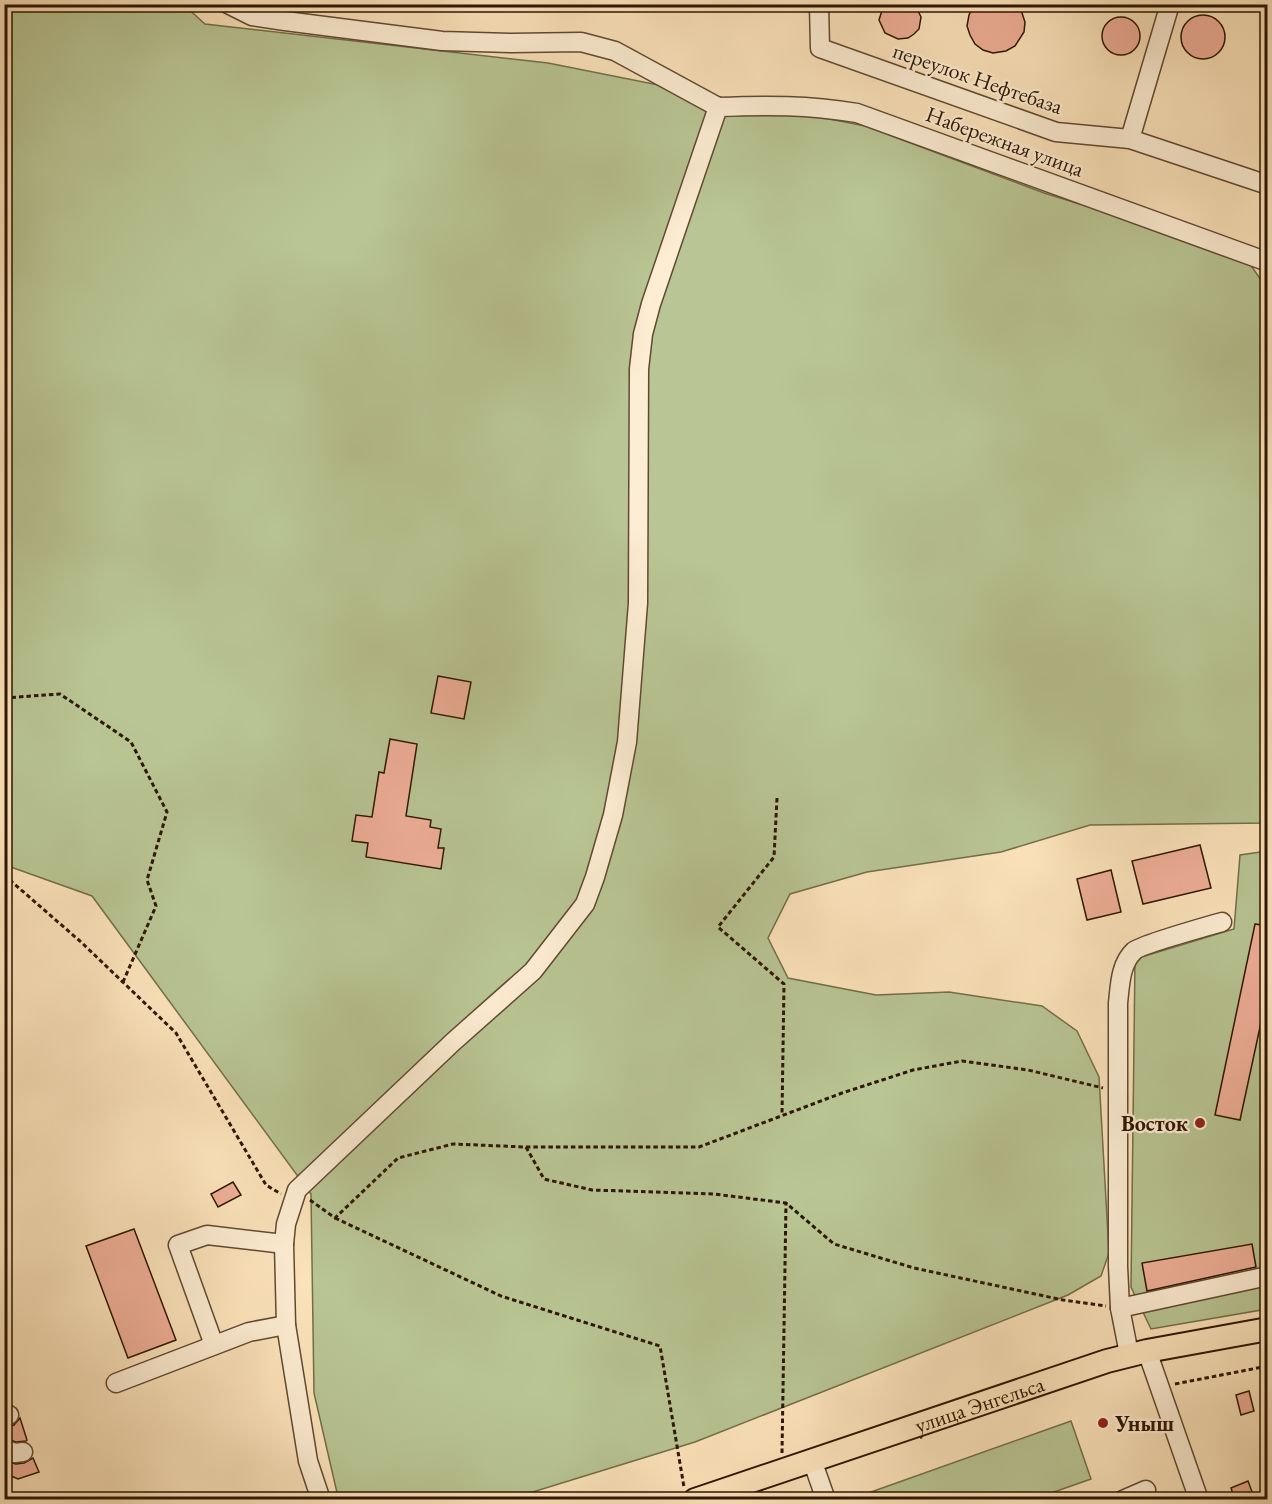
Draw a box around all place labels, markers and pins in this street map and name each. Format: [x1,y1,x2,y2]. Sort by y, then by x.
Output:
place label: Восток [1121,1109,1189,1138]
marker: Восток [1193,1116,1207,1130]
place label: Уныш [1114,1409,1174,1438]
marker: Уныш [1096,1416,1110,1430]

